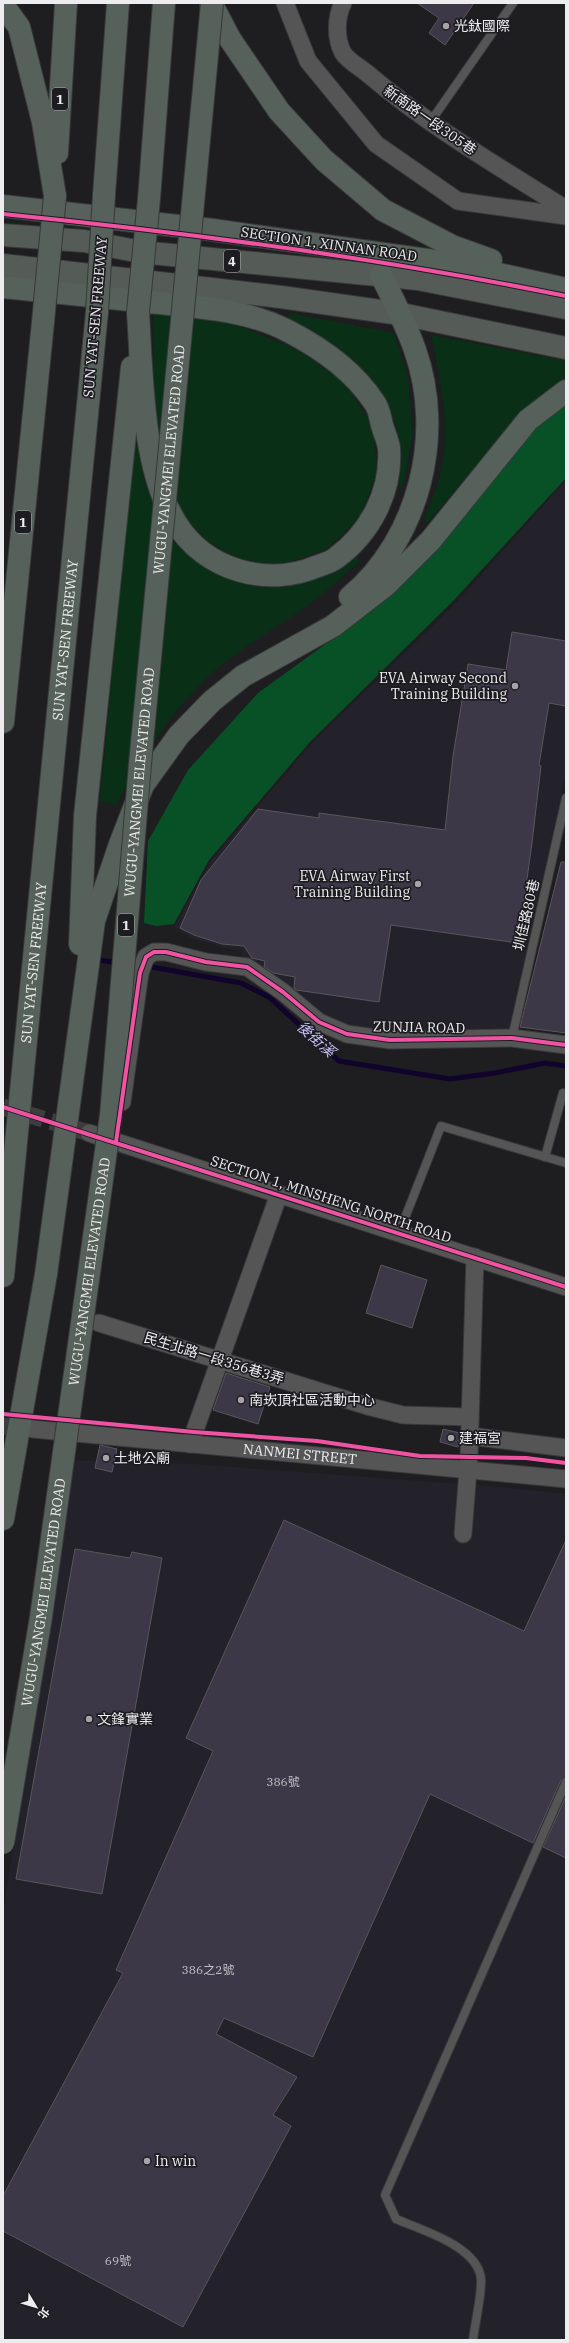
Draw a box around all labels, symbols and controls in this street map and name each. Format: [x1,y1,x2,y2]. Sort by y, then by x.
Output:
place label: 光鈦國際 [454,17,510,35]
marker: 光鈦國際 [441,21,451,31]
street label: 新南路一段305巷 [380,81,480,159]
road number: 1 [52,88,68,110]
street label: SECTION 1, XINNAN ROAD [240,223,418,265]
street label: SUN YAT-SEN FREEWAY [79,236,111,398]
road number: 4 [224,250,240,272]
street label: WUGU-YANGMEI ELEVATED ROAD [149,344,189,575]
road number: 1 [15,511,31,533]
street label: SUN YAT-SEN FREEWAY [48,559,82,721]
street label: WUGU-YANGMEI ELEVATED ROAD [120,667,158,898]
place label: EVA Airway Second Training Building [379,669,507,703]
marker: EVA Airway Second Training Building [510,681,520,691]
place label: EVA Airway First Training Building [294,867,410,901]
street label: 圳佳路80巷 [509,878,543,952]
marker: EVA Airway First Training Building [413,879,423,889]
street label: SUN YAT-SEN FREEWAY [17,881,50,1044]
road number: 1 [118,914,134,936]
water label: 後街溪 [293,1017,341,1062]
street label: ZUNJIA ROAD [373,1017,466,1037]
street label: SECTION 1, MINSHENG NORTH ROAD [208,1151,454,1247]
street label: WUGU-YANGMEI ELEVATED ROAD [64,1156,114,1387]
street label: 民生北路一段356巷3弄 [142,1328,286,1388]
place label: 南崁頂社區活動中心 [249,1391,375,1409]
marker: 南崁頂社區活動中心 [236,1395,246,1405]
place label: 建福宮 [459,1429,501,1447]
marker: 建福宮 [446,1433,456,1443]
street label: NANMEI STREET [242,1440,358,1468]
place label: 土地公廟 [114,1449,170,1467]
marker: 土地公廟 [101,1453,111,1463]
street label: WUGU-YANGMEI ELEVATED ROAD [17,1477,69,1708]
place label: 文鋒實業 [97,1710,153,1728]
marker: 文鋒實業 [84,1714,94,1724]
house number: 386號 [266,1774,300,1789]
house number: 386之2號 [182,1962,234,1977]
place label: In win [155,2152,196,2170]
marker: In win [142,2156,152,2166]
house number: 69號 [105,2253,131,2268]
north arrow [16,2287,56,2327]
text: 北 [35,2305,53,2322]

